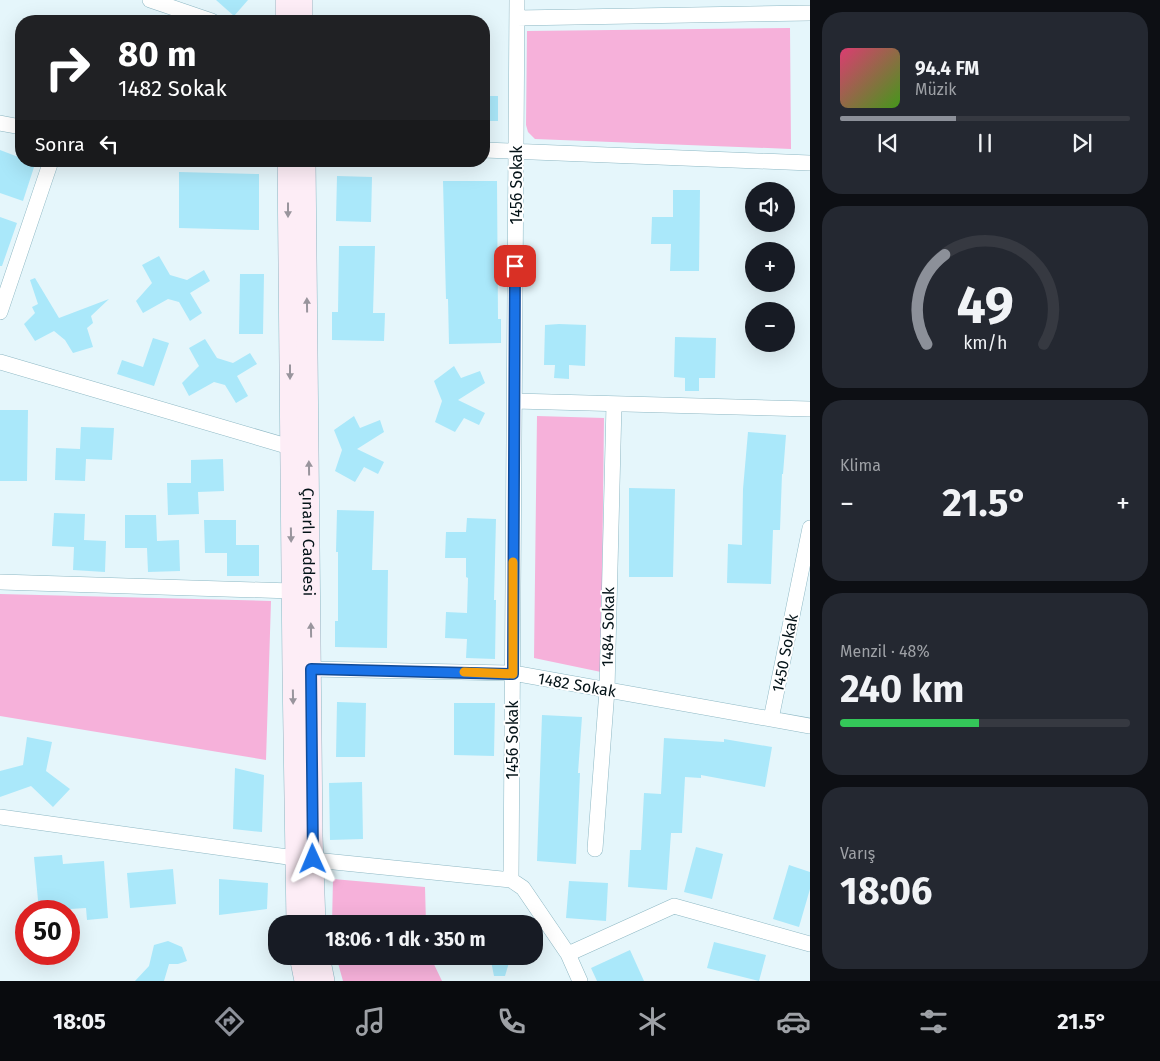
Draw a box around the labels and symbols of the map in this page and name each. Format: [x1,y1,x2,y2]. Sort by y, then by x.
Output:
street label: 1456 Sokak [507,145,526,224]
one-way arrow [284,202,292,218]
pin [494,245,536,287]
one-way arrow [302,297,310,313]
one-way arrow [286,365,294,381]
one-way arrow [305,459,313,475]
street label: Çınarlı Caddesi [298,488,319,596]
one-way arrow [287,527,295,543]
street label: 1484 Sokak [598,586,618,667]
street label: 1450 Sokak [768,611,802,694]
one-way arrow [307,622,315,638]
street label: 1482 Sokak [536,669,618,701]
one-way arrow [289,690,297,706]
street label: 1456 Sokak [503,700,522,779]
position arrow [286,832,338,884]
speed limit sign: 50 [15,900,80,965]

